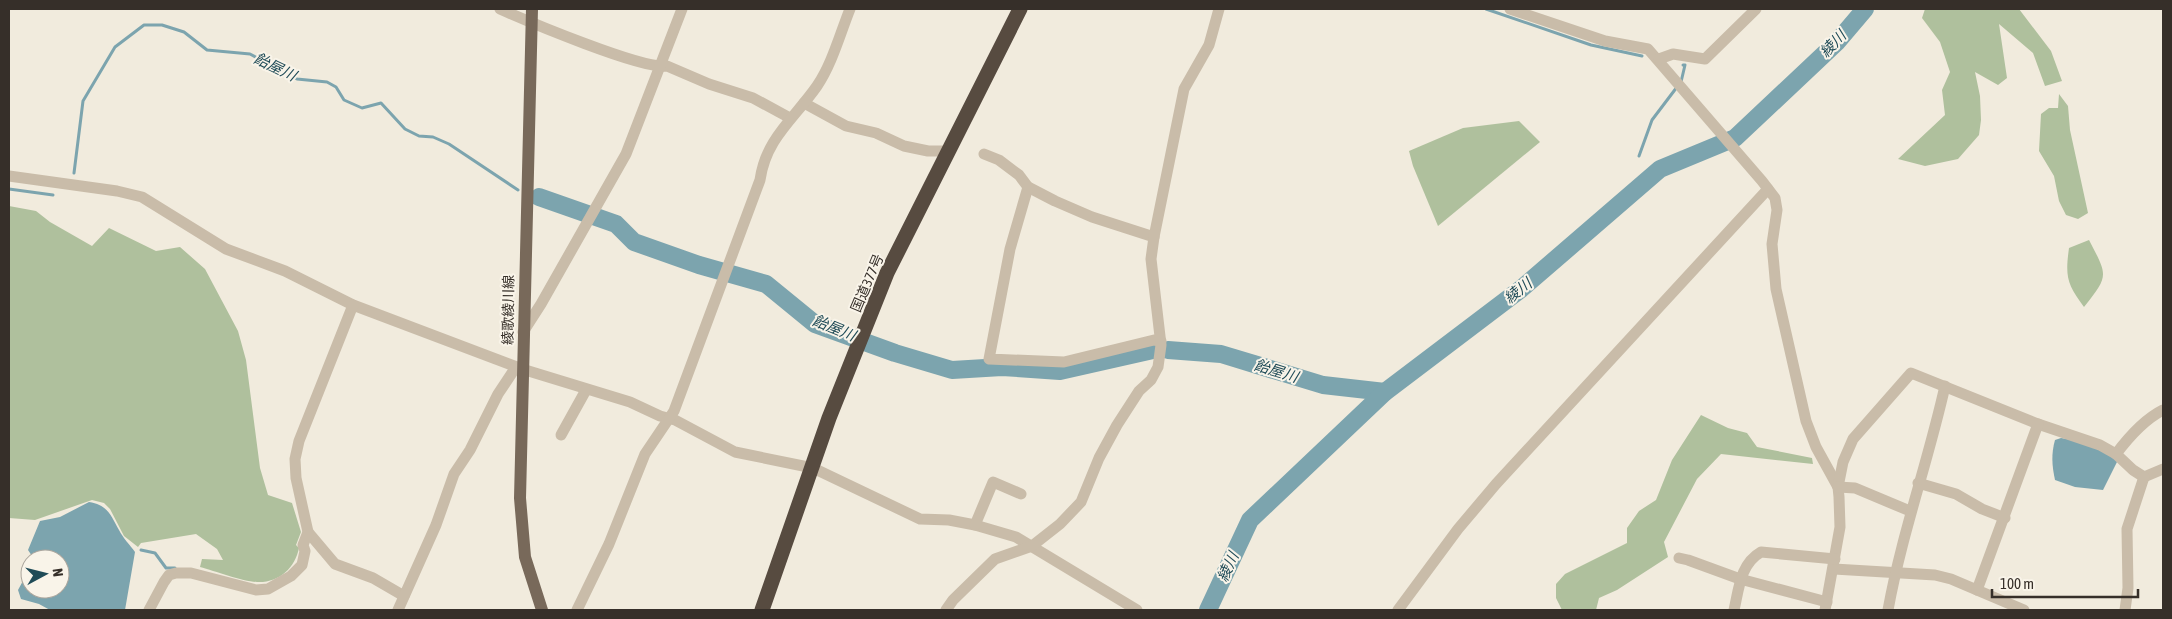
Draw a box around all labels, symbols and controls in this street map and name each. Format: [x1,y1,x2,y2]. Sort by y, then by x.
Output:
water label: 綾川 [1816,26,1851,60]
water label: 飴屋川 [251,49,301,85]
street label: 国道377号 [848,251,886,315]
water label: 綾川 [1501,273,1536,307]
street label: 綾歌綾川線 [499,275,517,345]
water label: 飴屋川 [810,311,860,345]
water label: 飴屋川 [1252,356,1302,386]
water label: 綾川 [1214,548,1242,584]
north arrow [20,549,70,599]
scale bar [1992,566,2138,598]
text: N [49,567,66,577]
text: 100 m [2000,575,2034,592]

